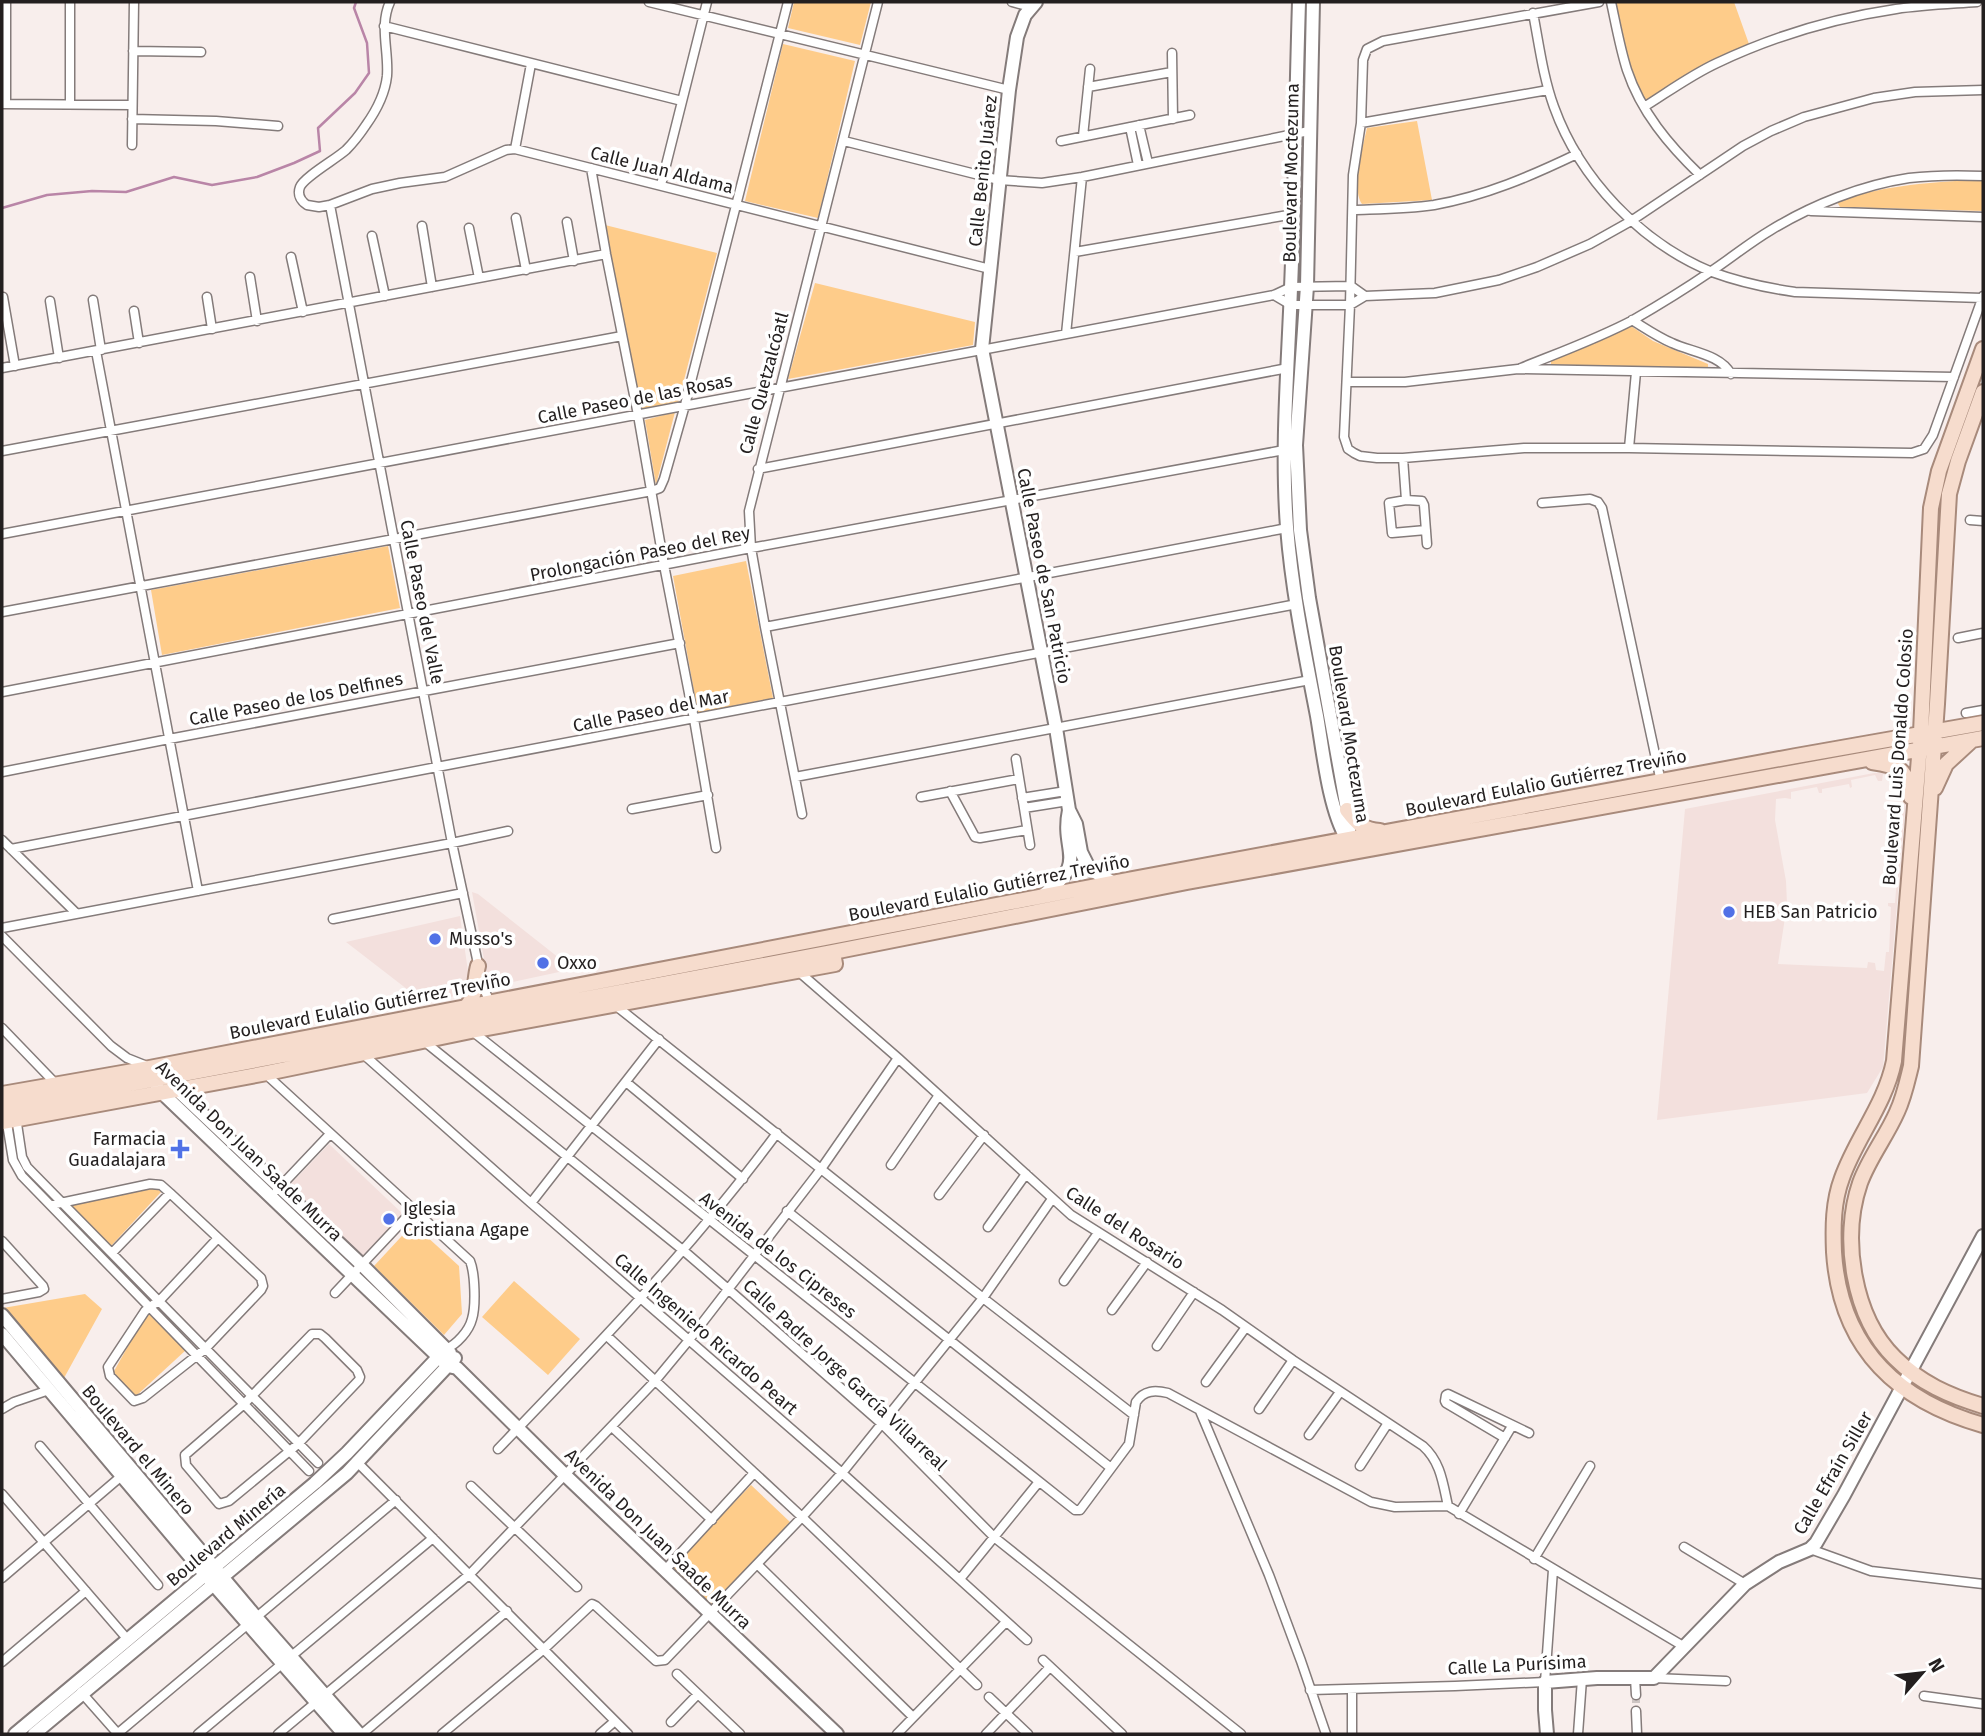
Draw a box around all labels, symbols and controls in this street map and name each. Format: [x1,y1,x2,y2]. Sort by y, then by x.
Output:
street label: Boulevard Moctezuma [1278,83,1304,263]
street label: Calle Benito Juárez [964,94,1002,248]
street label: Calle Juan Aldama [588,142,736,198]
street label: Calle Quetzalcóatl [734,310,794,456]
street label: Calle Paseo de las Rosas [536,369,734,429]
street label: Calle Paseo de San Patricio [1012,466,1076,686]
street label: Calle Paseo del Valle [395,518,449,686]
street label: Prolongación Paseo del Rey [528,522,752,586]
street label: Boulevard Luis Donaldo Colosio [1878,628,1918,886]
street label: Boulevard Moctezuma [1324,644,1374,824]
street label: Calle Paseo de los Delfines [187,667,405,731]
street label: Calle Paseo del Mar [571,685,731,737]
street label: Boulevard Eulalio Gutiérrez Treviño [1403,745,1689,821]
street label: Boulevard Eulalio Gutiérrez Treviño [846,850,1132,926]
place label: HEB San Patricio [1743,901,1877,923]
marker: HEB San Patricio [1721,904,1737,920]
place label: Musso's [449,928,513,950]
marker: Musso's [427,931,443,947]
place label: Oxxo [557,952,597,974]
marker: Oxxo [535,955,551,971]
street label: Boulevard Eulalio Gutiérrez Treviño [227,968,513,1044]
street label: Avenida Don Juan Saade Murra [151,1056,347,1246]
place label: Farmacia Guadalajara [68,1128,166,1171]
marker: Farmacia Guadalajara [172,1141,188,1157]
street label: Calle del Rosario [1062,1182,1188,1274]
street label: Avenida de los Cipreses [695,1187,861,1323]
place label: Iglesia Cristiana Agape [403,1198,529,1241]
marker: Iglesia Cristiana Agape [381,1211,397,1227]
street label: Calle Ingeniero Ricardo Peart [610,1248,803,1420]
street label: Calle Padre Jorge García Villarreal [738,1275,952,1475]
street label: Boulevard el Minero [77,1380,199,1520]
street label: Calle Efraín Siller [1789,1408,1877,1538]
street label: Avenida Don Juan Saade Murra [560,1444,756,1634]
street label: Boulevard Minería [162,1479,290,1591]
north arrow [1887,1638,1957,1708]
street label: Calle La Purísima [1447,1650,1587,1680]
text: N [1923,1654,1950,1676]

